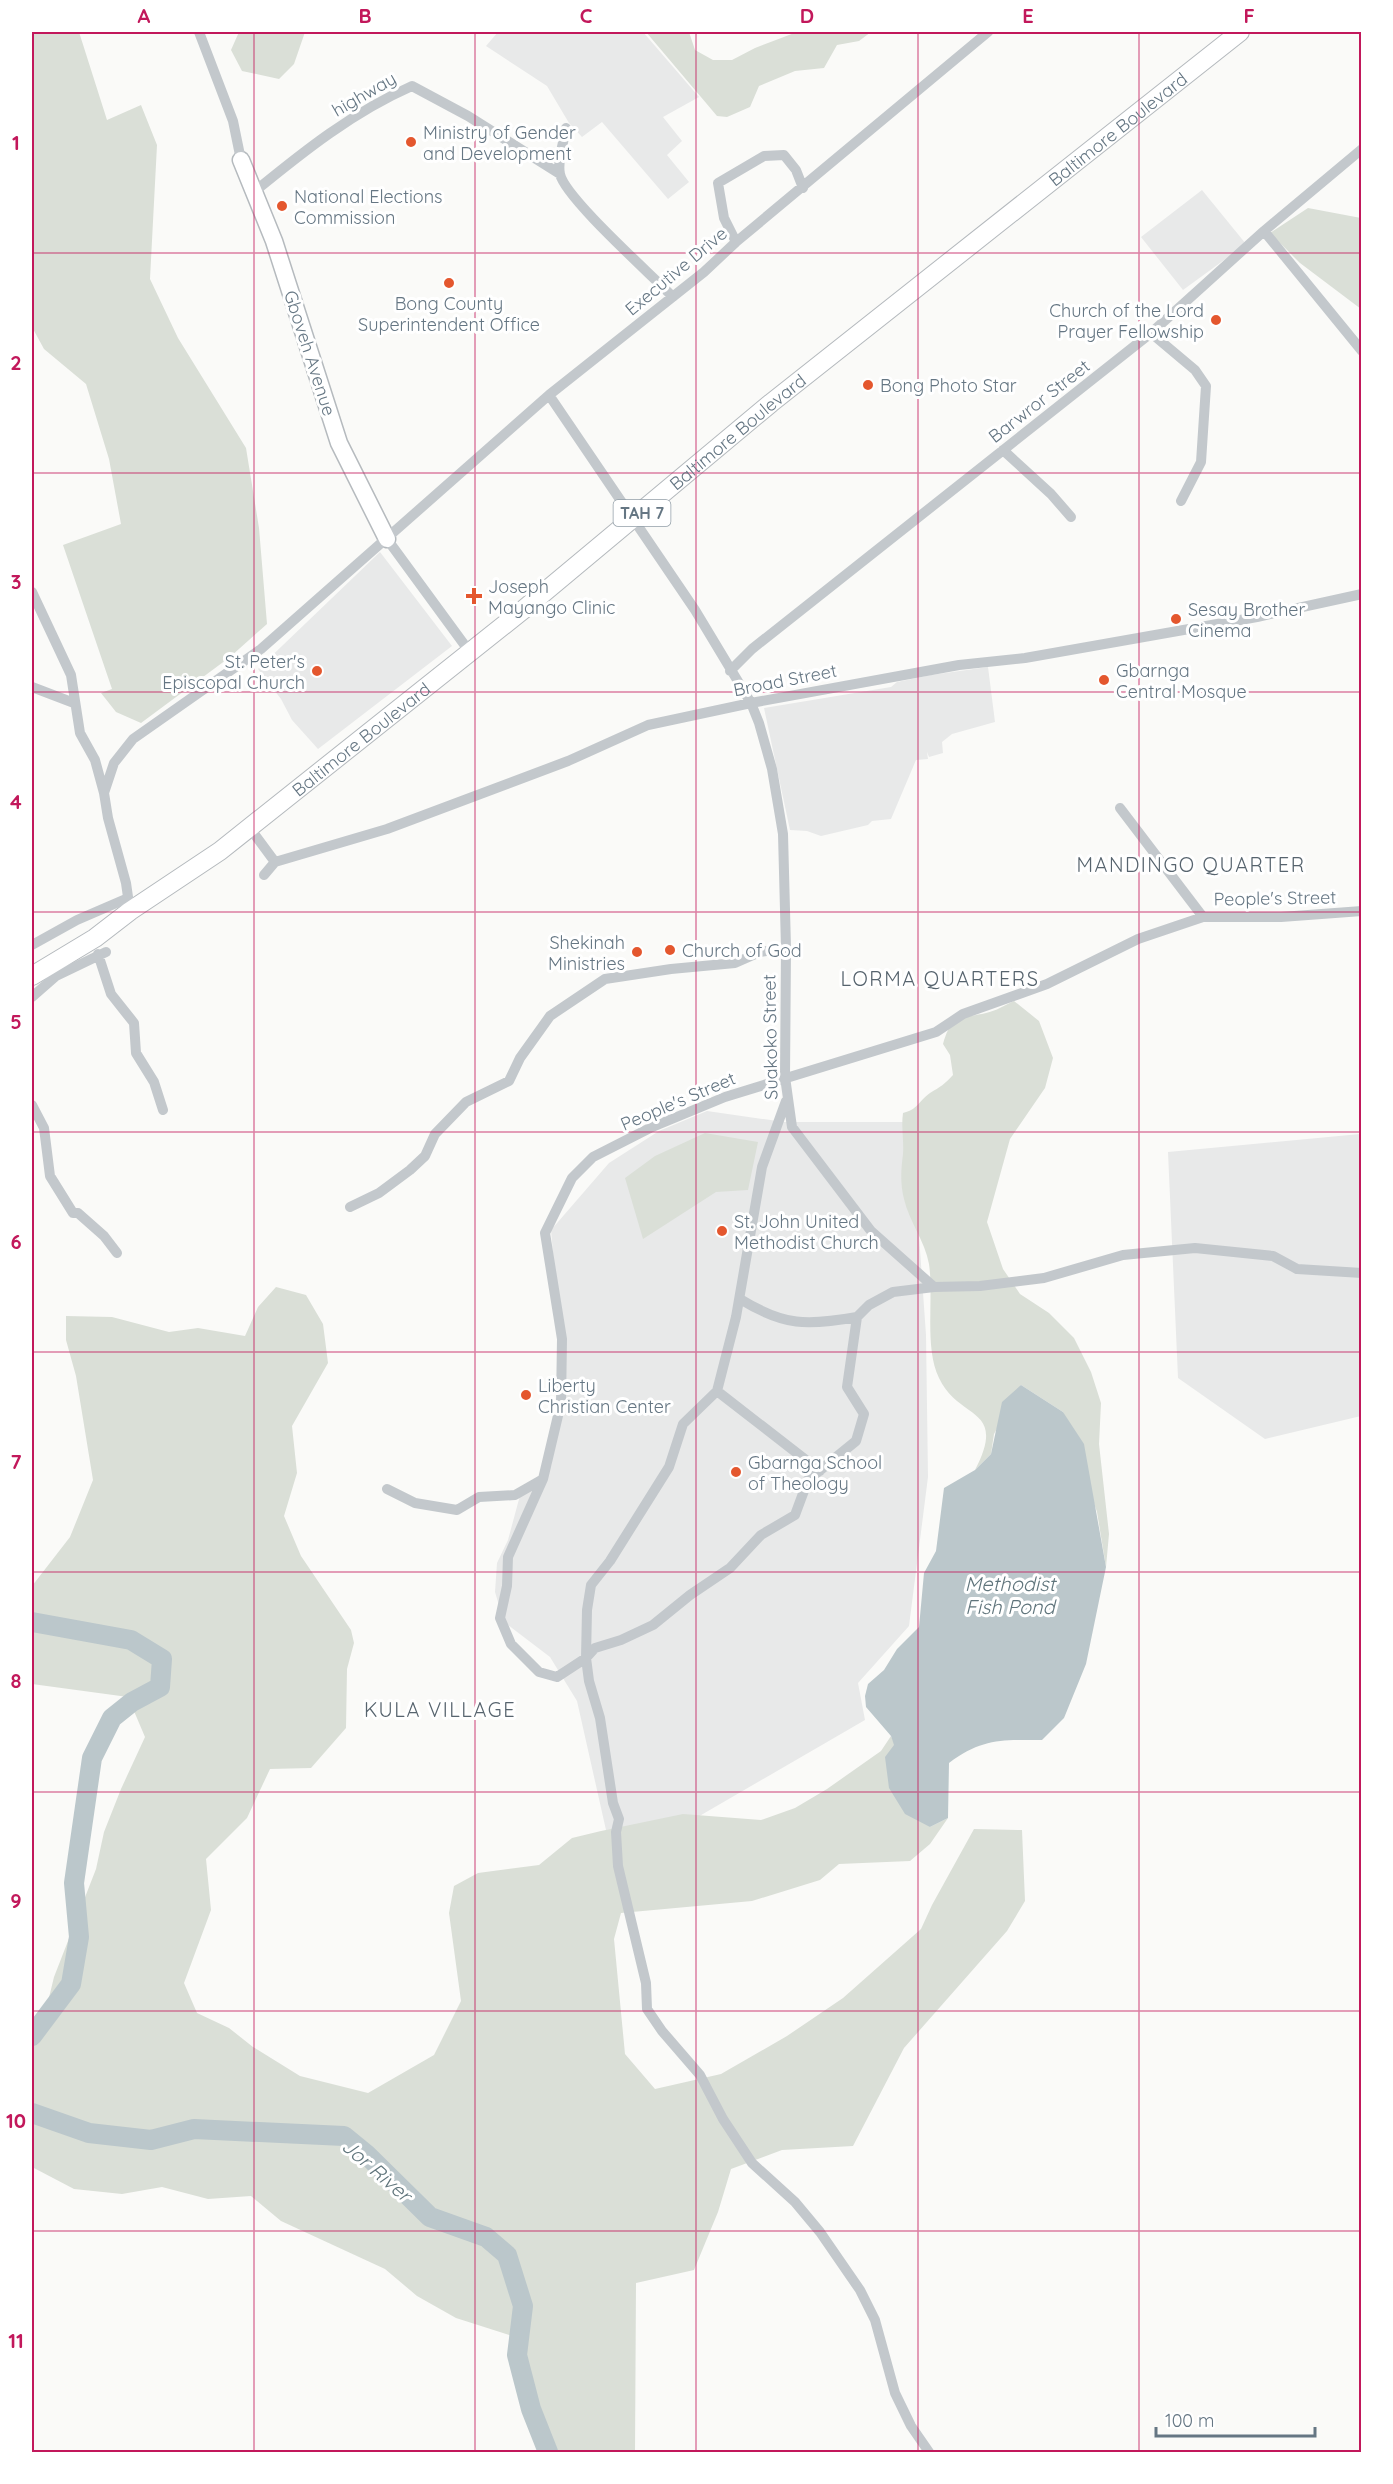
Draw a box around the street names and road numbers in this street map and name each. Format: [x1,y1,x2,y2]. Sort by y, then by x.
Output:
street label: highway [328,66,400,122]
street label: Baltimore Boulevard [1044,67,1192,191]
street label: Executive Drive [620,222,732,320]
street label: Gboveh Avenue [279,287,341,419]
street label: Barwror Street [984,354,1094,448]
street label: Baltimore Boulevard [664,368,810,495]
road number: TAH 7 [614,500,670,526]
street label: Broad Street [731,659,839,701]
street label: Baltimore Boulevard [287,677,435,801]
street label: People's Street [1213,885,1337,911]
street label: Suakoko Street [757,974,783,1100]
street label: People's Street [617,1066,739,1136]

